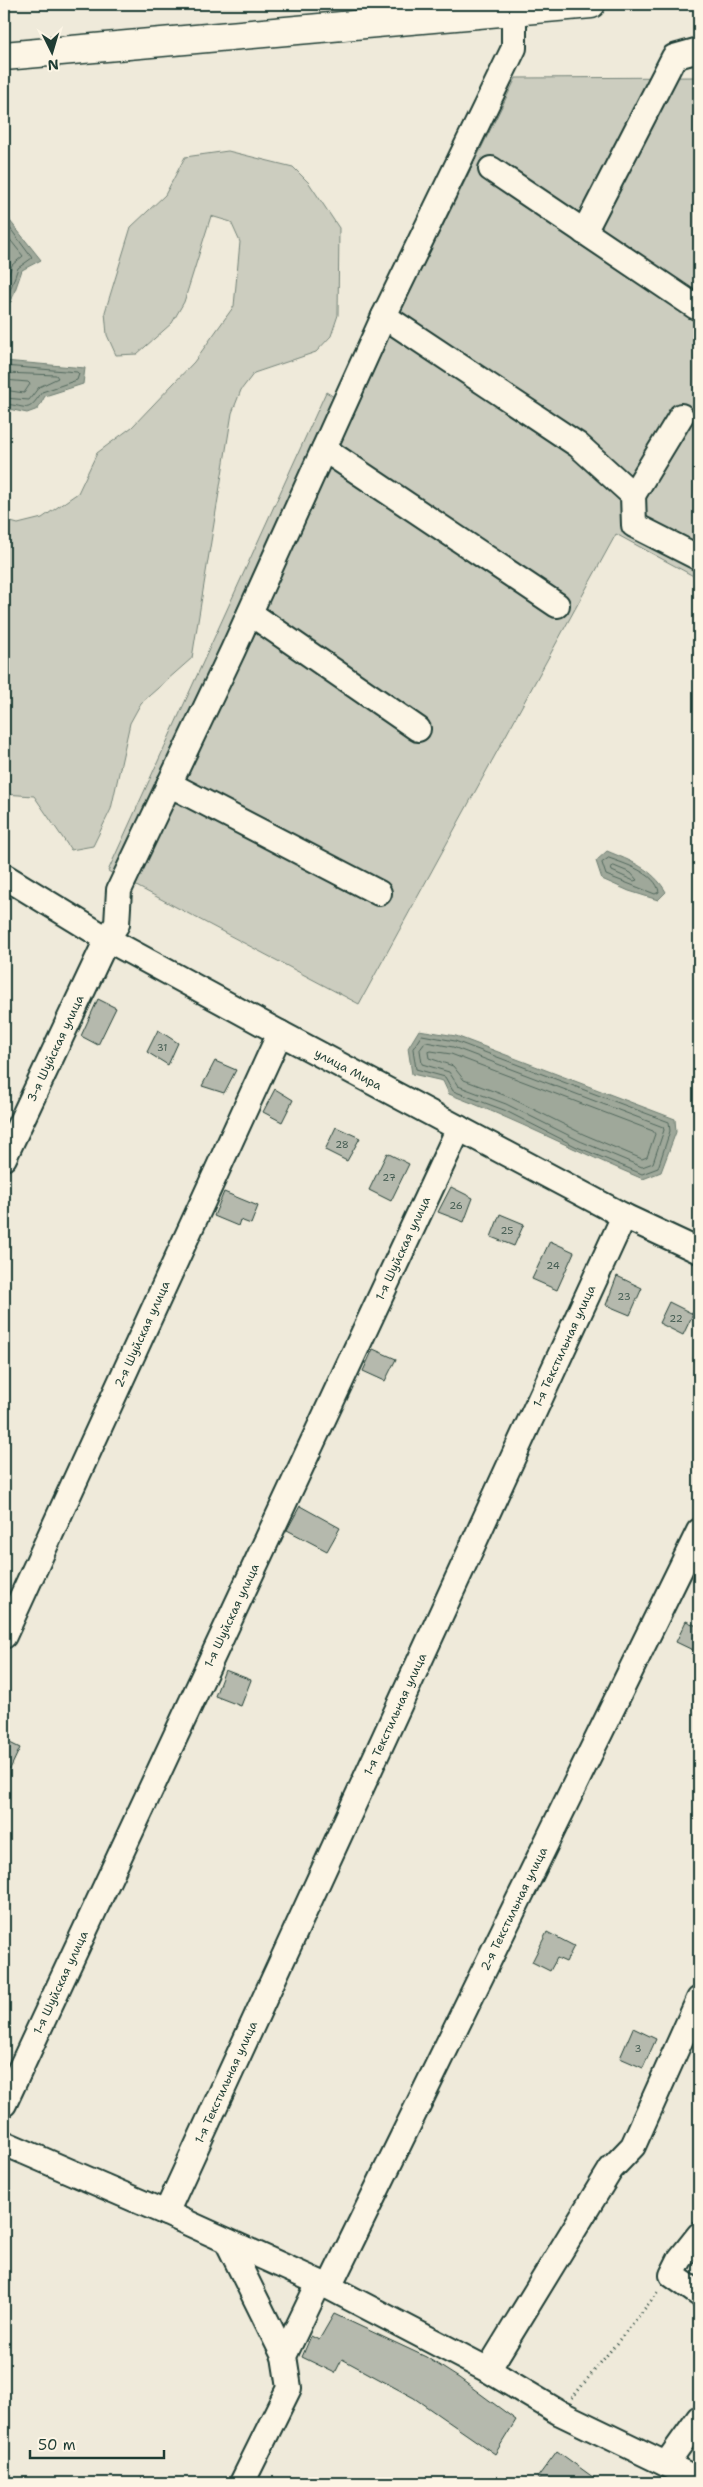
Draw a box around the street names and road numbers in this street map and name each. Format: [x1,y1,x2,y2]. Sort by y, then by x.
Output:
street label: 3-я Шуйская улица [24,992,88,1105]
street label: улица Мира [312,1045,385,1094]
street label: 1-я Шуйская улица [372,1193,434,1303]
street label: 2-я Шуйская улица [111,1278,174,1390]
street label: 1-я Текстильная улица [529,1282,599,1410]
street label: 1-я Шуйская улица [201,1561,263,1670]
street label: 1-я Текстильная улица [360,1650,430,1778]
street label: 2-я Текстильная улица [477,1844,551,1973]
street label: 1-я Шуйская улица [30,1928,92,2037]
street label: 1-я Текстильная улица [191,2018,261,2146]

